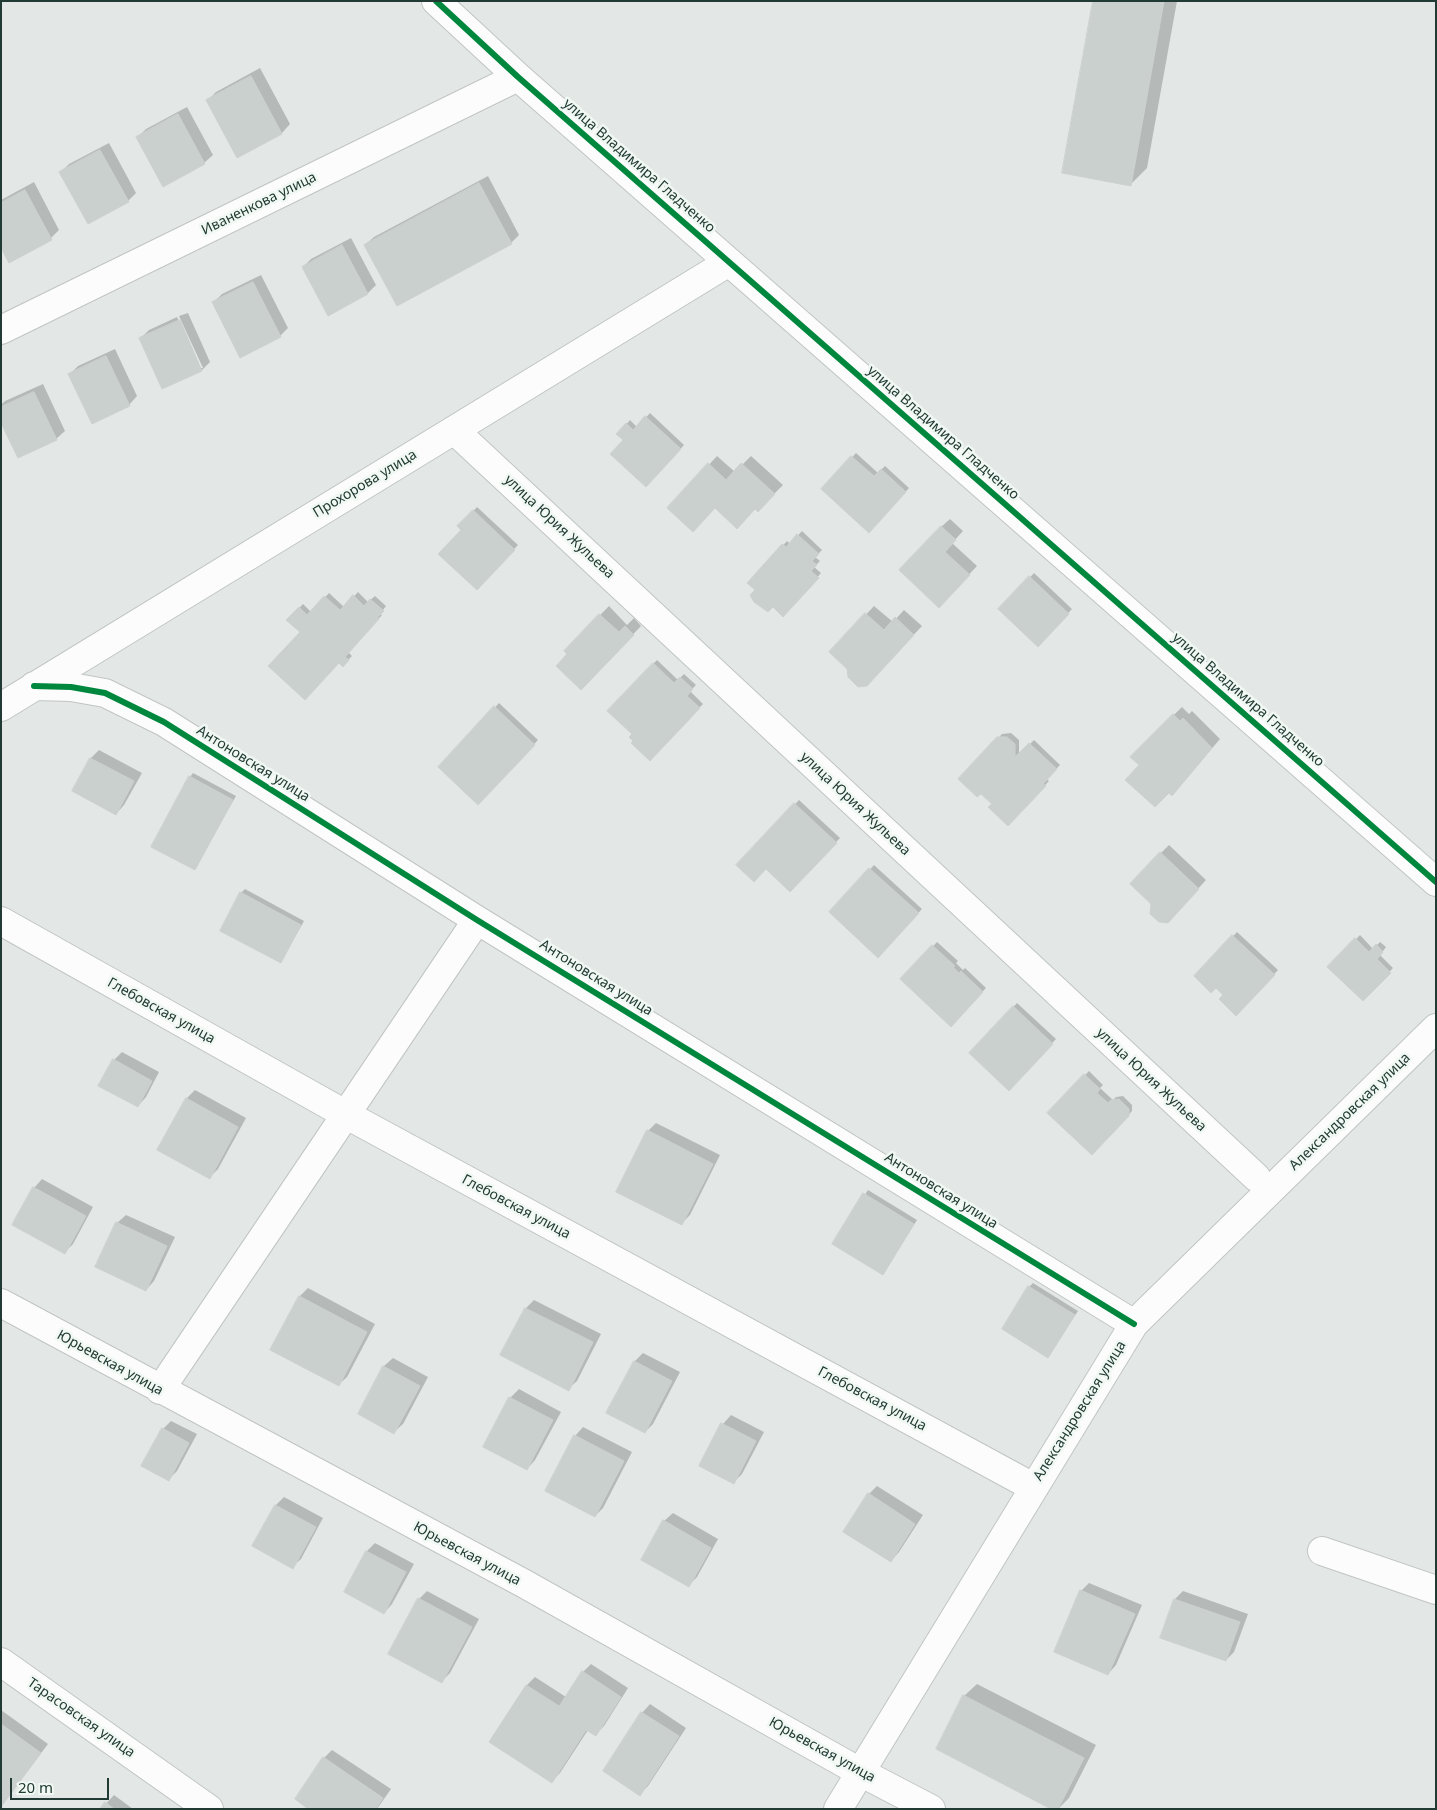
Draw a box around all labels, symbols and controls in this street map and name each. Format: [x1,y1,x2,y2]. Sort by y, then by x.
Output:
street label: улица Владимира Гладченко [560,95,718,237]
street label: Иваненкова улица [199,169,319,239]
street label: улица Владимира Гладченко [864,362,1022,504]
street label: Прохорова улица [310,446,420,522]
street label: улица Юрия Жульева [500,472,618,582]
street label: улица Владимира Гладченко [1169,629,1327,771]
street label: Антоновская улица [193,722,313,806]
street label: улица Юрия Жульева [796,749,914,859]
street label: Антоновская улица [536,936,656,1020]
street label: Глебовская улица [104,974,218,1048]
street label: улица Юрия Жульева [1092,1025,1210,1135]
street label: Александровская улица [1286,1050,1414,1174]
street label: Антоновская улица [881,1149,1001,1233]
street label: Глебовская улица [459,1171,573,1243]
street label: Юрьевская улица [54,1327,166,1399]
street label: Александровская улица [1030,1338,1130,1484]
street label: Глебовская улица [815,1363,929,1435]
street label: Юрьевская улица [411,1519,523,1589]
street label: Тарасовская улица [24,1675,138,1761]
street label: Юрьевская улица [766,1714,878,1786]
scale bar [12,1768,111,1800]
text: 20 m [18,1777,53,1797]

